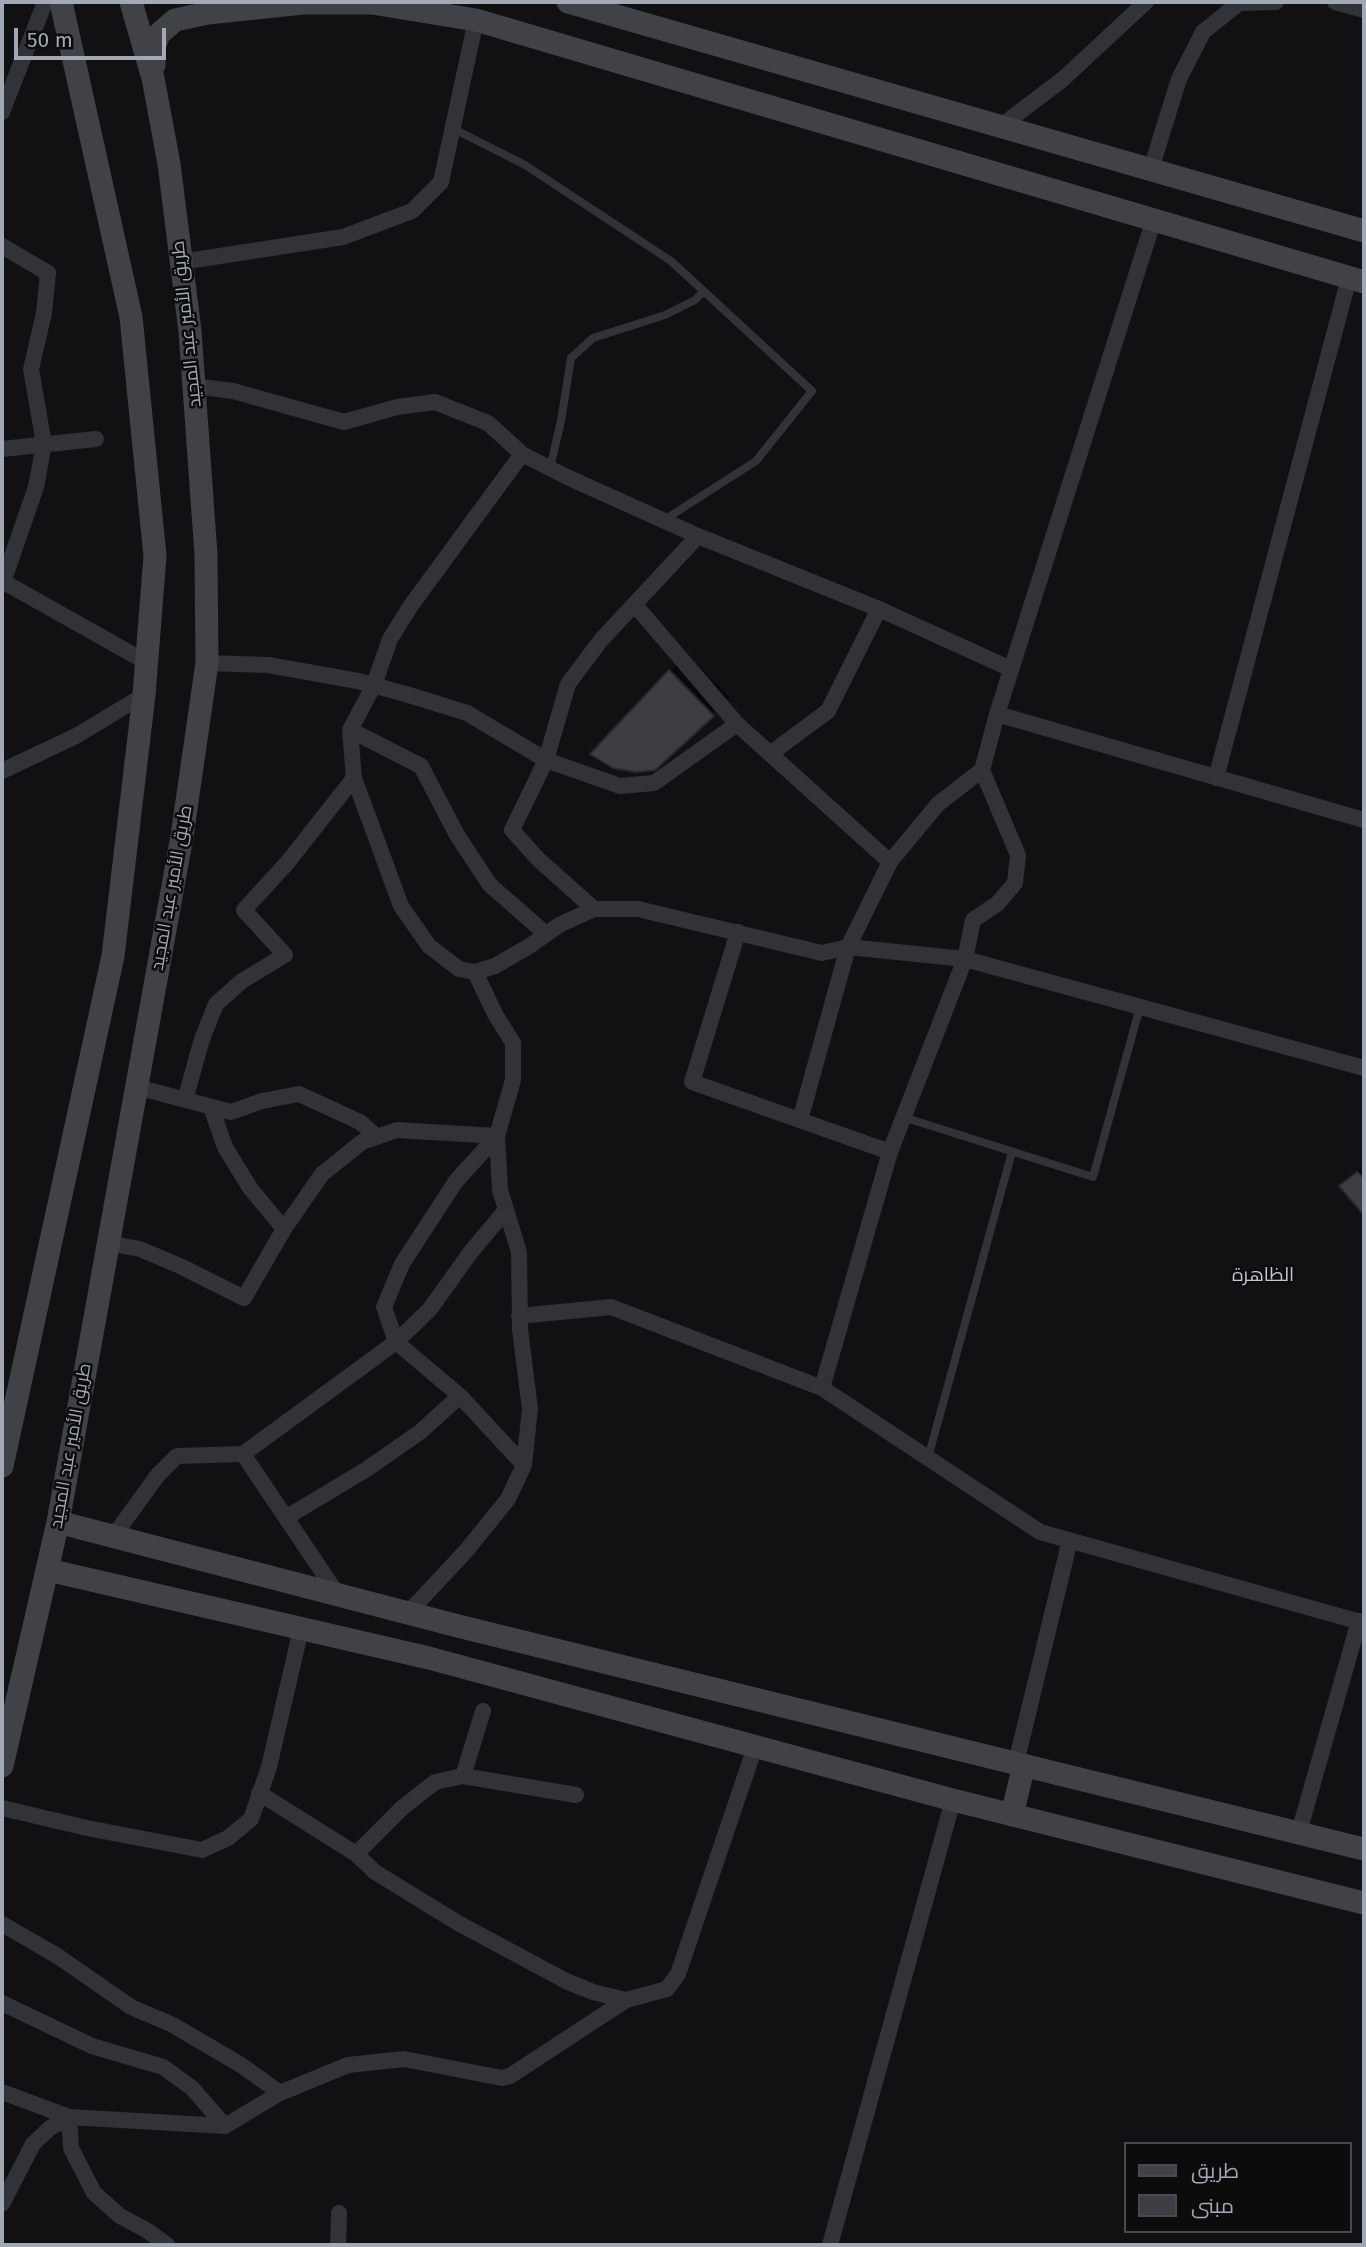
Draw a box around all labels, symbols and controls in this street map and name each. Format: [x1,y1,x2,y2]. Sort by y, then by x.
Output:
scale bar [18,14,170,58]
text: 50 m [27,27,73,53]
street label: طريق الأمير عبد المجيد [168,240,206,408]
street label: طريق الأمير عبد المجيد [147,804,197,972]
district label: الظاهرة [1232,1265,1294,1287]
street label: طريق الأمير عبد المجيد [46,1362,96,1530]
legend [1124,2142,1352,2233]
text: طريق [1191,2158,1239,2184]
text: مبنى [1191,2193,1234,2219]

